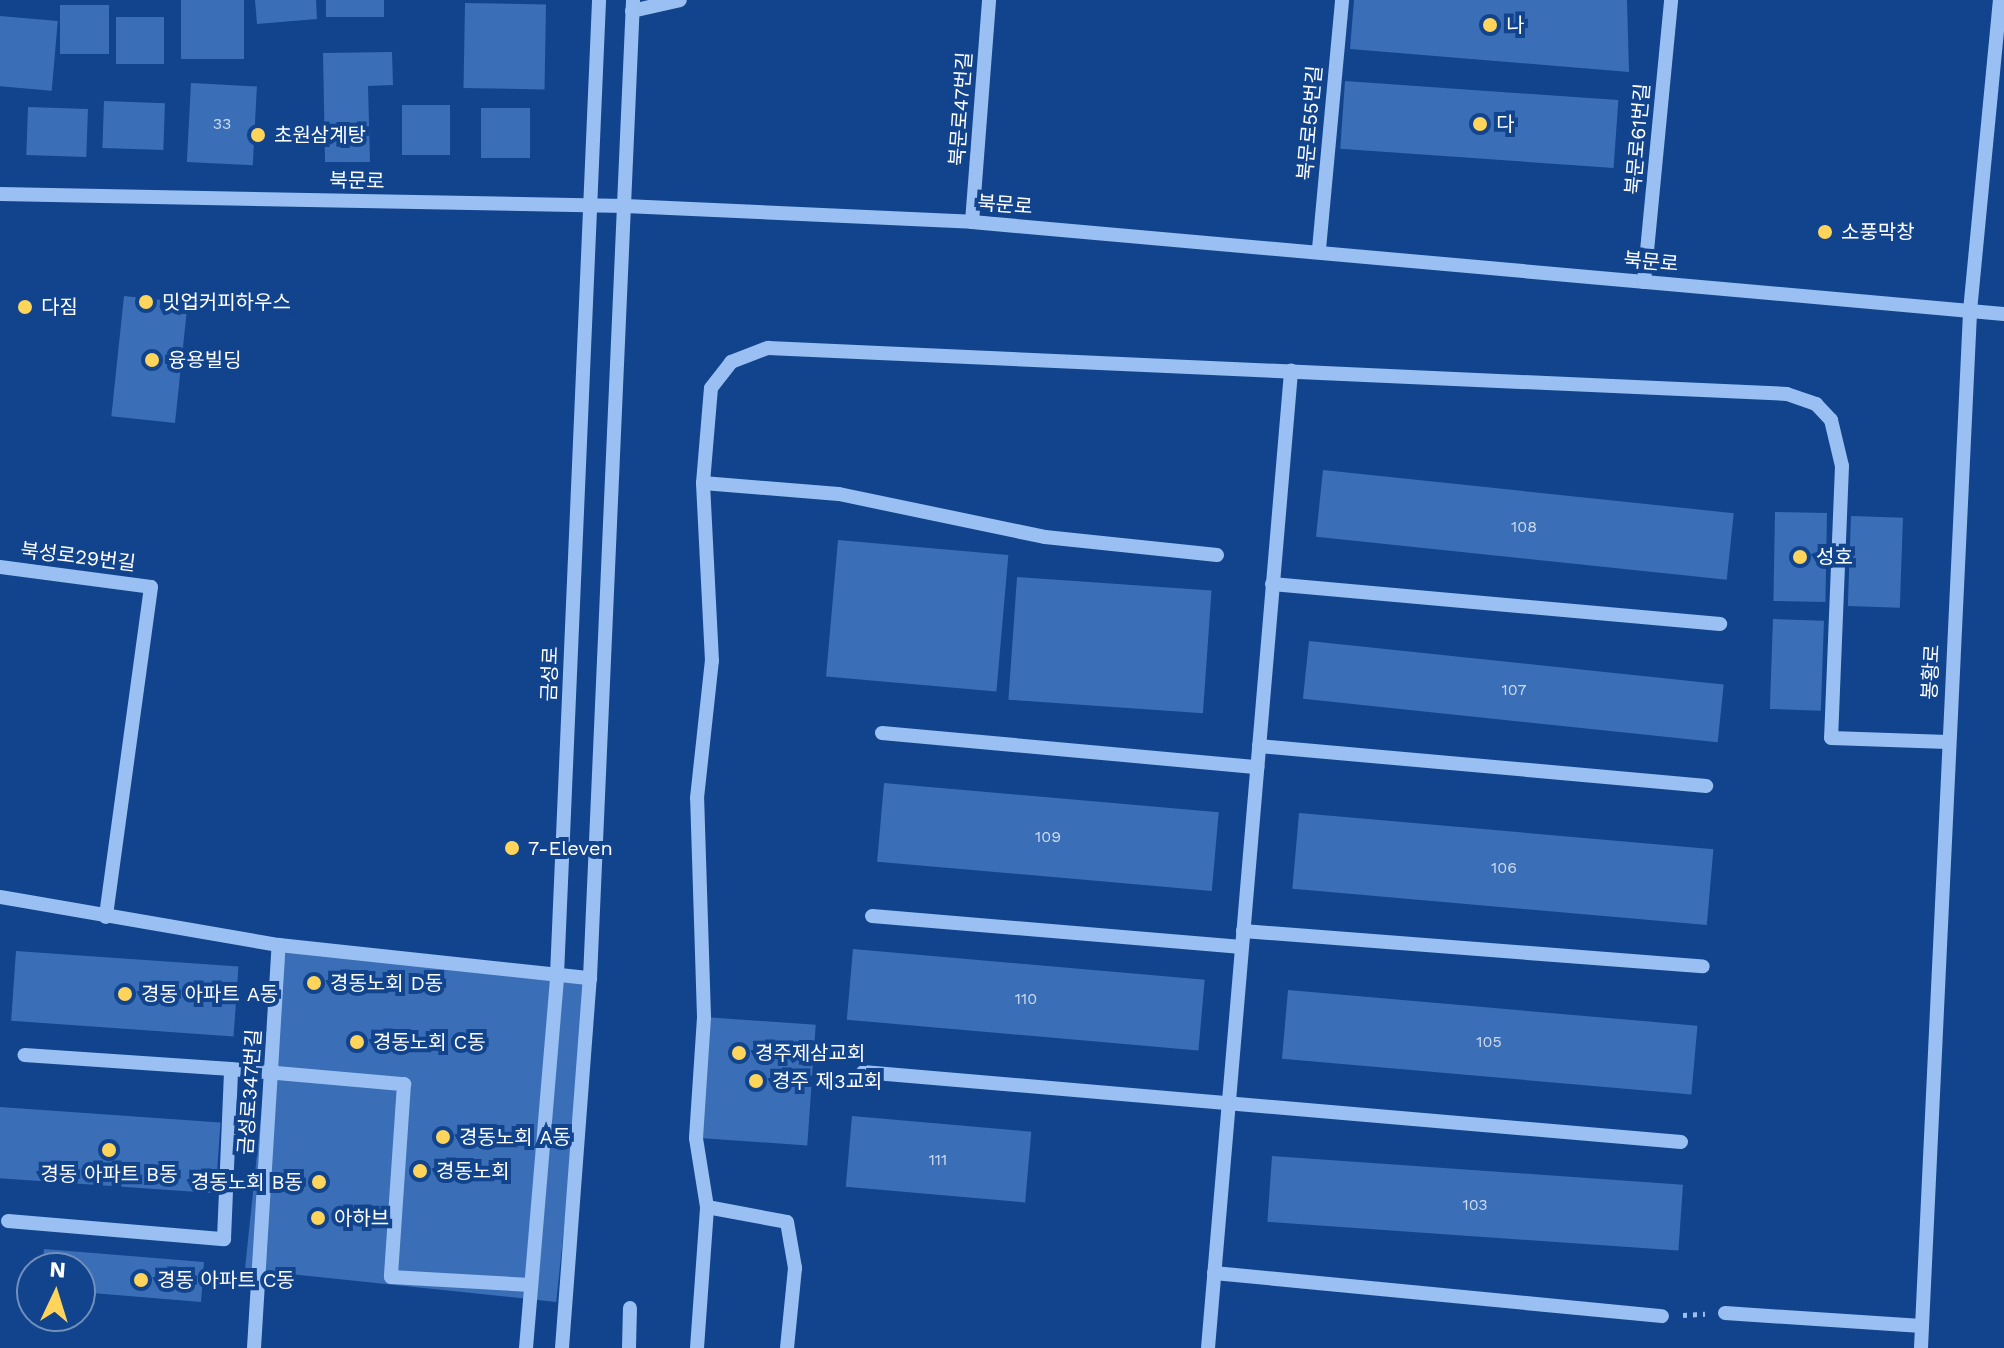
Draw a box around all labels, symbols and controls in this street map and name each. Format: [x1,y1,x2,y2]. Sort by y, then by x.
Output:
place label: 나 [1506,13,1524,37]
marker: 나 [1481,16,1499,34]
street label: 북문로47번길 [945,51,977,167]
street label: 북문로55번길 [1293,65,1327,181]
street label: 북문로61번길 [1621,82,1655,196]
place label: 다 [1496,112,1514,136]
house number: 33 [213,114,231,134]
marker: 다 [1471,115,1489,133]
place label: 초원삼계탕 [274,123,366,147]
marker: 초원삼계탕 [249,126,267,144]
street label: 북문로 [329,169,385,193]
street label: 북문로 [977,191,1033,219]
place label: 소풍막창 [1841,220,1915,244]
marker: 소풍막창 [1816,223,1834,241]
street label: 북문로 [1622,248,1680,276]
place label: 밋업커피하우스 [162,290,291,314]
marker: 밋업커피하우스 [137,293,155,311]
place label: 다짐 [41,295,78,319]
marker: 다짐 [16,298,34,316]
place label: 융용빌딩 [168,348,242,372]
marker: 융용빌딩 [143,351,161,369]
house number: 108 [1511,517,1537,537]
street label: 북성로29번길 [19,538,137,576]
place label: 성호 [1816,545,1853,569]
marker: 성호 [1791,548,1809,566]
street label: 봉황로 [1918,644,1944,700]
street label: 금성로 [537,646,563,702]
house number: 107 [1502,680,1526,700]
house number: 109 [1035,827,1061,847]
place label: 7-Eleven [528,836,613,860]
marker: 7-Eleven [503,839,521,857]
house number: 106 [1491,858,1517,878]
place label: 경동노회 D동 [330,971,443,995]
marker: 경동노회 D동 [305,974,323,992]
place label: 경동 아파트 A동 [141,982,278,1006]
marker: 경동 아파트 A동 [116,985,134,1003]
house number: 110 [1015,989,1037,1009]
street label: 금성로347번길 [234,1028,266,1156]
place label: 경동노회 C동 [373,1030,486,1054]
house number: 105 [1476,1032,1502,1052]
marker: 경동노회 C동 [348,1033,366,1051]
place label: 경주제삼교회 [755,1041,865,1065]
marker: 경주제삼교회 [730,1044,748,1062]
place label: 경주 제3교회 [772,1069,882,1093]
marker: 경주 제3교회 [747,1072,765,1090]
place label: 경동노회 A동 [459,1125,571,1149]
marker: 경동노회 A동 [434,1128,452,1146]
marker: 경동 아파트 B동 [100,1141,118,1159]
house number: 111 [929,1150,947,1170]
place label: 경동노회 [436,1159,510,1183]
place label: 경동 아파트 B동 [40,1162,178,1186]
marker: 경동노회 [411,1162,429,1180]
place label: 경동노회 B동 [191,1170,303,1194]
marker: 경동노회 B동 [310,1173,328,1191]
house number: 103 [1462,1195,1488,1215]
place label: 아하브 [334,1206,389,1230]
marker: 아하브 [309,1209,327,1227]
north arrow [16,1252,96,1332]
text: N [49,1257,67,1283]
place label: 경동 아파트 C동 [157,1268,295,1292]
marker: 경동 아파트 C동 [132,1271,150,1289]

